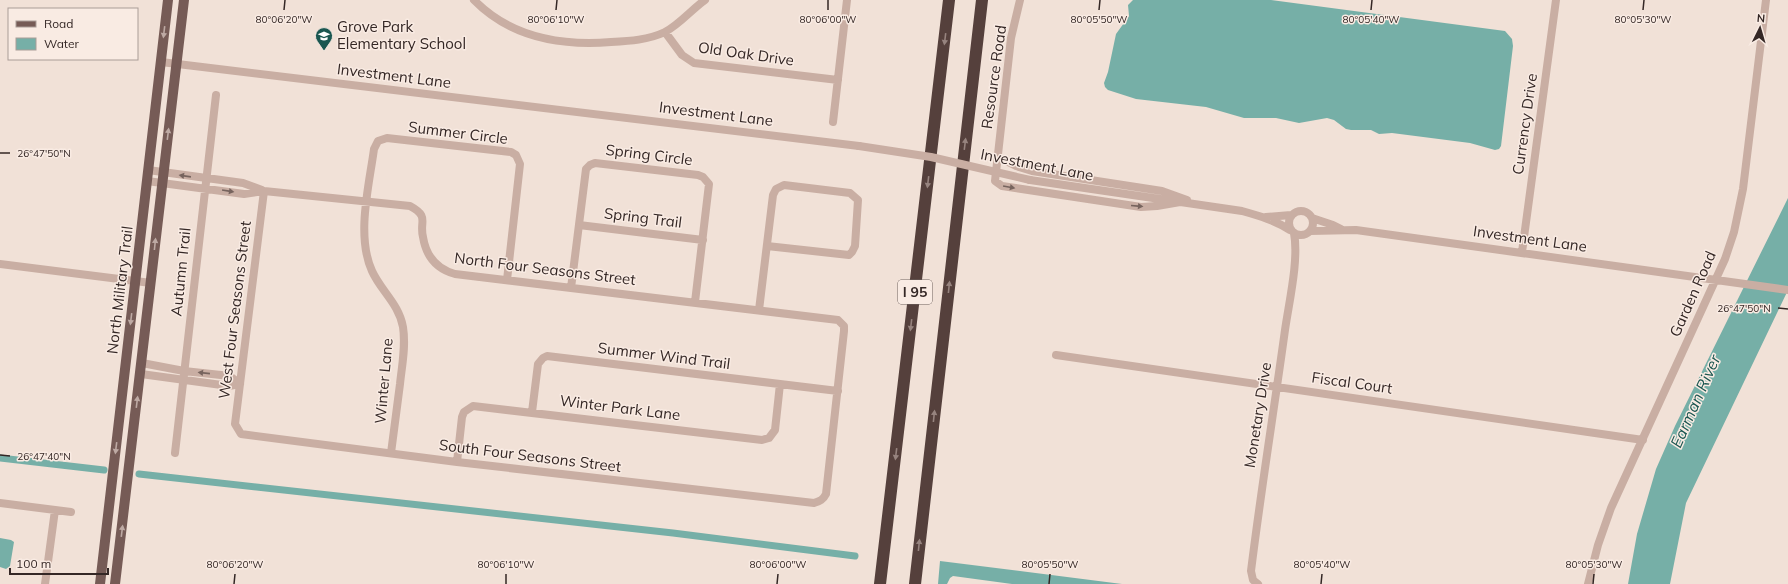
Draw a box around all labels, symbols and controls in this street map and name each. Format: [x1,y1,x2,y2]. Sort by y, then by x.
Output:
legend [8,8,138,60]
north arrow [1740,8,1780,48]
text: N [1756,11,1766,25]
text: 80°06'20"W [256,13,312,26]
text: 80°06'10"W [528,13,584,26]
text: 80°06'00"W [800,13,856,26]
text: 80°05'50"W [1071,13,1127,26]
text: 80°05'40"W [1343,13,1399,26]
text: 80°05'30"W [1615,13,1671,26]
text: Road [44,16,73,31]
place label: Grove Park Elementary School [337,17,466,53]
street label: Resource Road [977,24,1010,130]
one-way arrow [161,26,168,38]
school or university icon: Grove Park Elementary School [314,26,334,51]
one-way arrow [942,33,948,45]
text: Water [44,36,80,51]
street label: Old Oak Drive [697,37,795,70]
street label: Investment Lane [336,59,452,92]
street label: Currency Drive [1508,72,1541,176]
street label: Investment Lane [658,97,774,130]
street label: Summer Circle [407,117,509,148]
one-way arrow [165,128,171,140]
one-way arrow [962,138,968,150]
street label: Spring Circle [605,140,694,169]
street label: Investment Lane [979,144,1095,185]
text: 26°47'50"N [17,147,71,160]
one-way arrow [179,173,191,179]
one-way arrow [925,176,931,188]
one-way arrow [1003,185,1015,191]
one-way arrow [222,188,234,194]
street label: Spring Trail [603,203,683,232]
one-way arrow [1131,203,1143,209]
street label: West Four Seasons Street [214,220,255,400]
street label: Investment Lane [1472,221,1588,256]
street label: North Military Trail [102,225,137,355]
street label: Autumn Trail [166,227,195,317]
one-way arrow [152,238,158,250]
street label: North Four Seasons Street [453,248,637,289]
street label: Garden Road [1665,248,1720,340]
road number: I 95 [898,280,932,304]
one-way arrow [946,281,952,293]
text: 26°47'50"N [1717,302,1771,315]
one-way arrow [128,313,135,325]
one-way arrow [908,319,914,331]
street label: Winter Lane [370,337,397,425]
street label: Summer Wind Trail [597,338,731,373]
water label: Earman River [1666,350,1725,451]
street label: Monetary Drive [1240,361,1275,469]
street label: Fiscal Court [1310,367,1394,398]
one-way arrow [198,370,211,376]
street label: Winter Park Lane [559,391,681,424]
one-way arrow [134,396,140,408]
one-way arrow [931,410,937,422]
street label: South Four Seasons Street [438,435,622,476]
one-way arrow [113,442,119,454]
one-way arrow [892,448,899,460]
text: 26°47'40"N [17,450,71,463]
one-way arrow [118,525,125,537]
one-way arrow [916,539,923,551]
scale bar [10,550,108,576]
text: 100 m [16,556,51,571]
text: 80°06'20"W [207,558,263,571]
text: 80°06'10"W [478,558,534,571]
text: 80°06'00"W [750,558,806,571]
text: 80°05'50"W [1022,558,1078,571]
text: 80°05'40"W [1294,558,1350,571]
text: 80°05'30"W [1566,558,1622,571]

